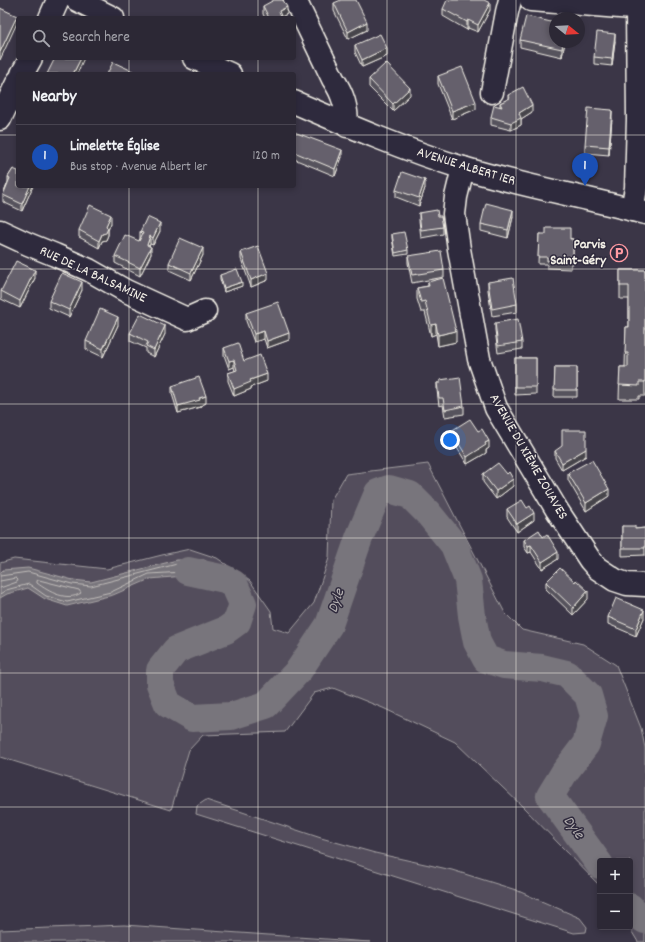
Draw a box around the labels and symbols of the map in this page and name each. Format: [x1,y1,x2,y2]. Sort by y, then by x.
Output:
north arrow [549,12,585,48]
street label: AVENUE ALBERT 1ER [414,142,518,192]
pin: 1 [572,153,598,186]
place label: Parvis Saint-Géry [550,235,607,271]
street label: RUE DE LA BALSAMINE [36,241,150,309]
parking icon: Parvis Saint-Géry [609,243,629,263]
street label: AVENUE DU XIÈME ZOUAVES [484,390,572,524]
your location [440,430,460,450]
water label: Dyle [323,585,352,616]
water label: Dyle [557,812,590,845]

